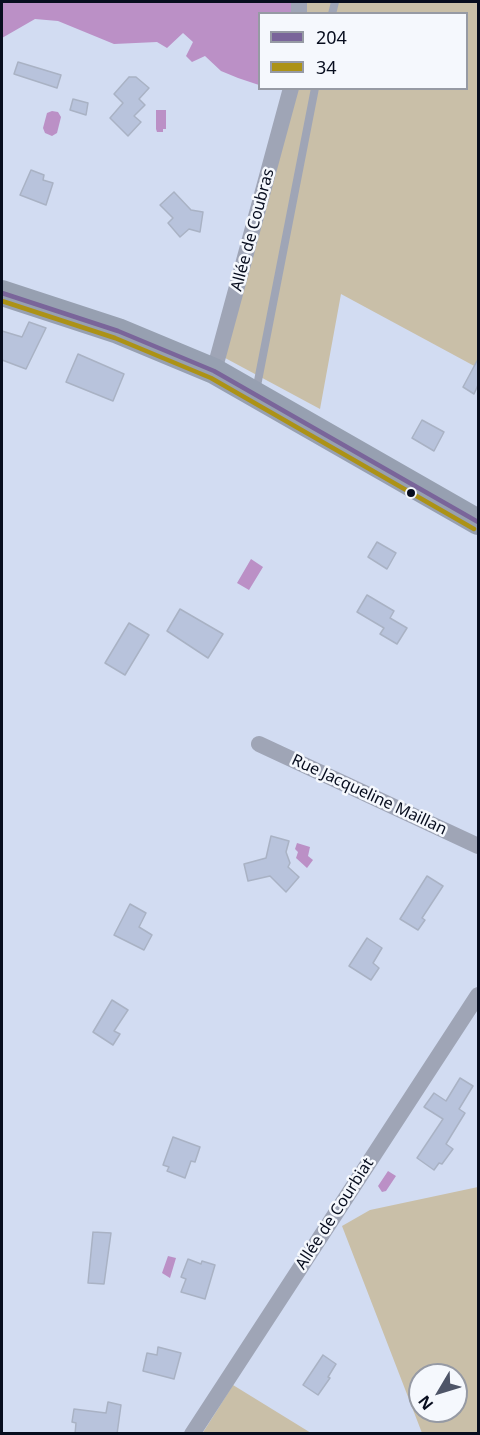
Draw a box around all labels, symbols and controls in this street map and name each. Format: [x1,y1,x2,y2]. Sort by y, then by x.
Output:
legend [258,12,468,90]
text: 204 [316,25,347,49]
text: 34 [316,55,337,79]
street label: Allée de Coubras [227,167,279,293]
unlabelled marker [405,487,417,499]
street label: Rue Jacqueline Maillan [288,751,450,839]
street label: Allée de Courbiat [292,1155,378,1273]
north arrow [408,1363,468,1423]
text: N [413,1391,438,1415]

